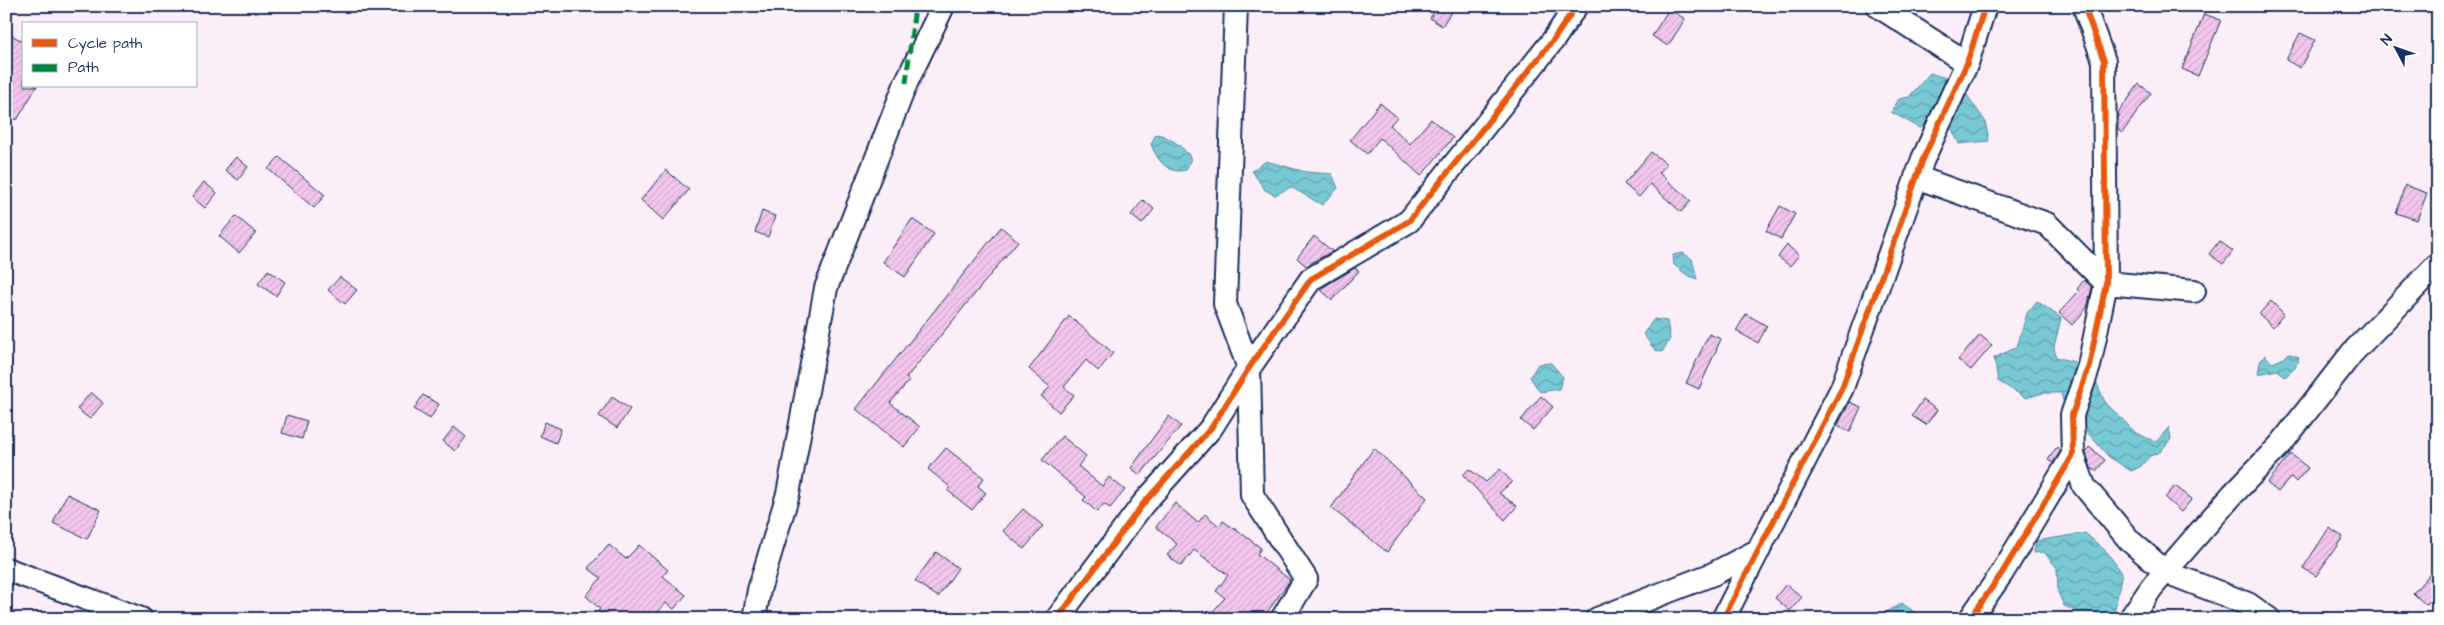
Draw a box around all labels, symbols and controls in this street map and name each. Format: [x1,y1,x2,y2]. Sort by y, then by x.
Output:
legend [22,22,198,88]
north arrow [2372,22,2422,72]
text: N [2377,30,2398,50]
text: Cycle path [68,33,143,55]
text: Path [68,57,99,78]

